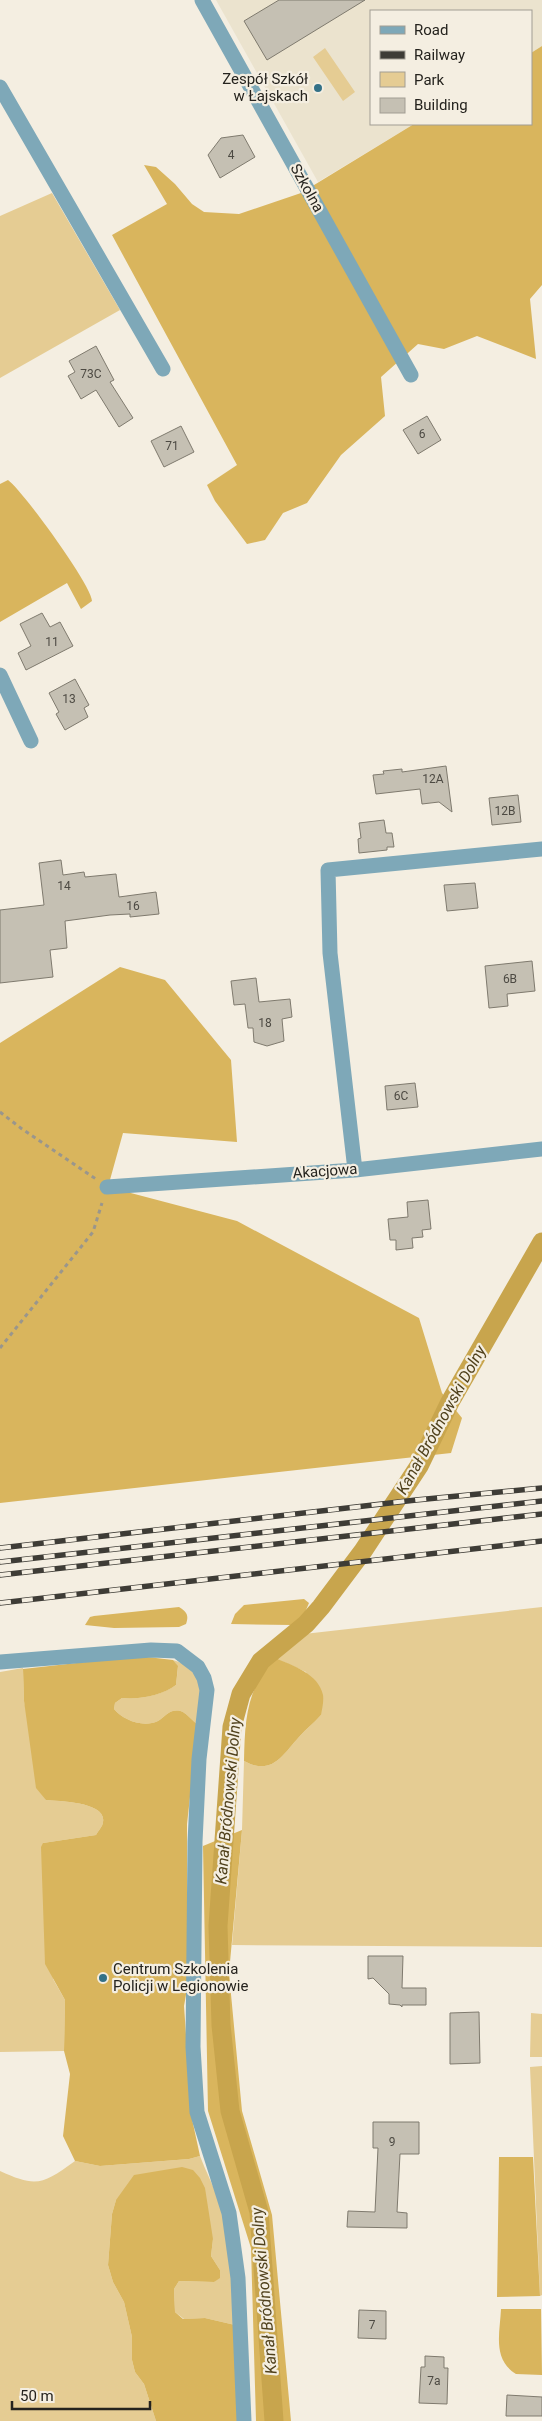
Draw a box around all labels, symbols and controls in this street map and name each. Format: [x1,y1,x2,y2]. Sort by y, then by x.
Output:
legend [370,10,532,125]
text: Road [414,21,448,39]
text: Railway [414,46,465,64]
place label: Zespół Szkół w Łajskach [222,70,308,105]
text: Park [414,71,445,89]
marker: Zespół Szkół w Łajskach [312,82,324,94]
text: Building [414,96,468,114]
house number: 4 [228,148,235,162]
street label: Szkolna [286,161,328,215]
house number: 73C [80,367,102,381]
house number: 6 [419,427,426,441]
house number: 71 [165,439,179,453]
house number: 11 [45,635,59,649]
house number: 13 [62,692,76,706]
house number: 12A [422,772,444,786]
house number: 12B [495,804,515,818]
house number: 14 [57,879,71,893]
house number: 16 [126,899,140,913]
house number: 6B [503,972,517,986]
house number: 18 [258,1016,272,1030]
house number: 6C [394,1089,408,1103]
street label: Akacjowa [292,1160,358,1182]
water label: Kanał Bródnowski Dolny [392,1342,490,1498]
water label: Kanał Bródnowski Dolny [211,1716,245,1885]
place label: Centrum Szkolenia Policji w Legionowie [113,1960,248,1995]
marker: Centrum Szkolenia Policji w Legionowie [97,1972,109,1984]
house number: 9 [389,2135,395,2149]
water label: Kanał Bródnowski Dolny [247,2206,281,2375]
house number: 7 [369,2318,376,2332]
house number: 7a [427,2374,441,2388]
scale bar [12,2378,150,2410]
text: 50 m [20,2387,54,2405]

